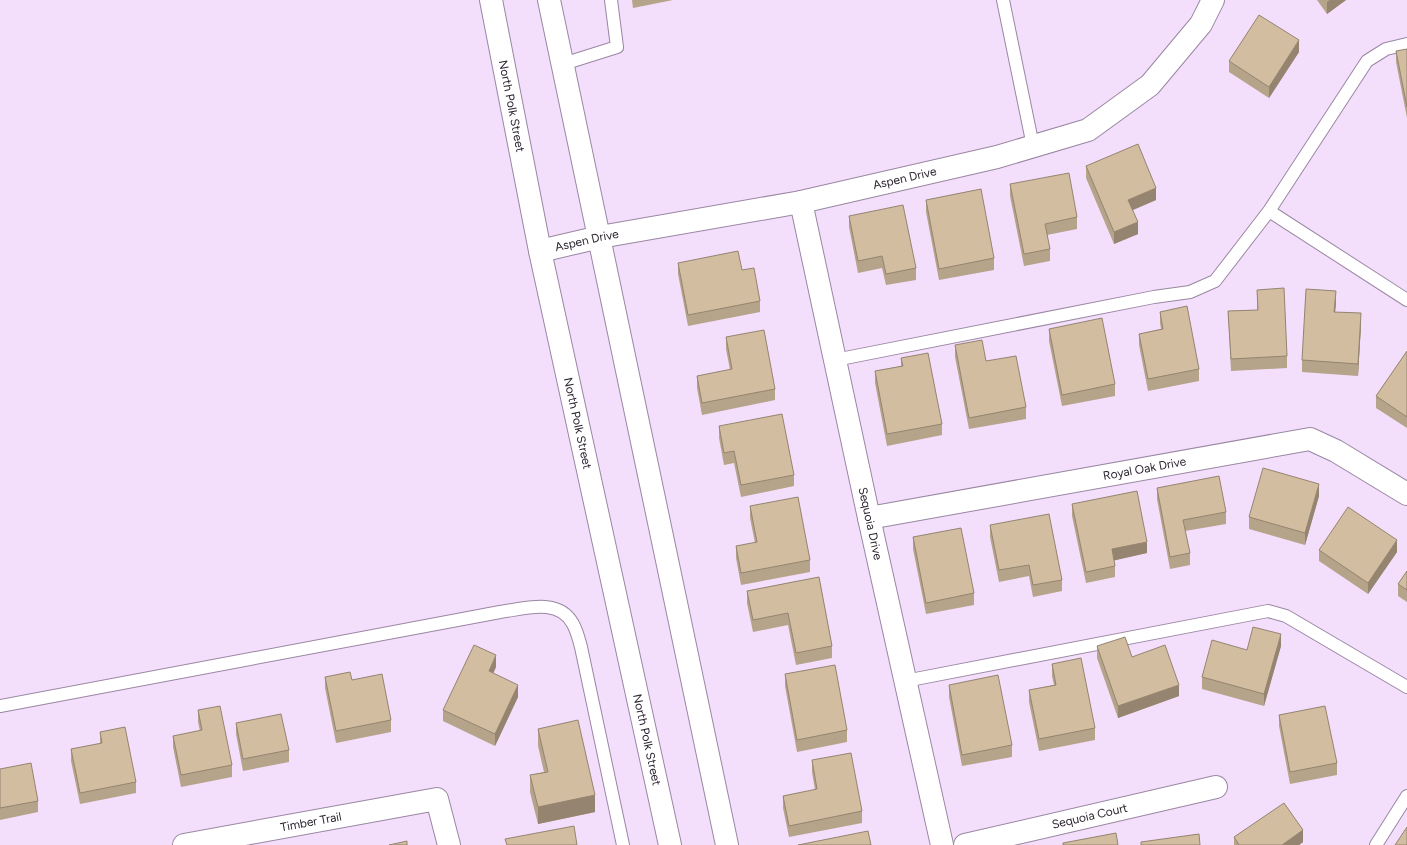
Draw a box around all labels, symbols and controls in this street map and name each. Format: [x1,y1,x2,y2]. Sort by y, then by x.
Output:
street label: North Polk Street [496,59,528,154]
street label: Aspen Drive [872,164,938,192]
street label: Aspen Drive [554,227,620,254]
street label: North Polk Street [561,376,595,471]
street label: Royal Oak Drive [1102,454,1188,483]
street label: Sequoia Drive [856,486,885,562]
street label: North Polk Street [630,693,664,787]
street label: Sequoia Court [1050,801,1129,832]
street label: Timber Trail [279,809,343,834]

